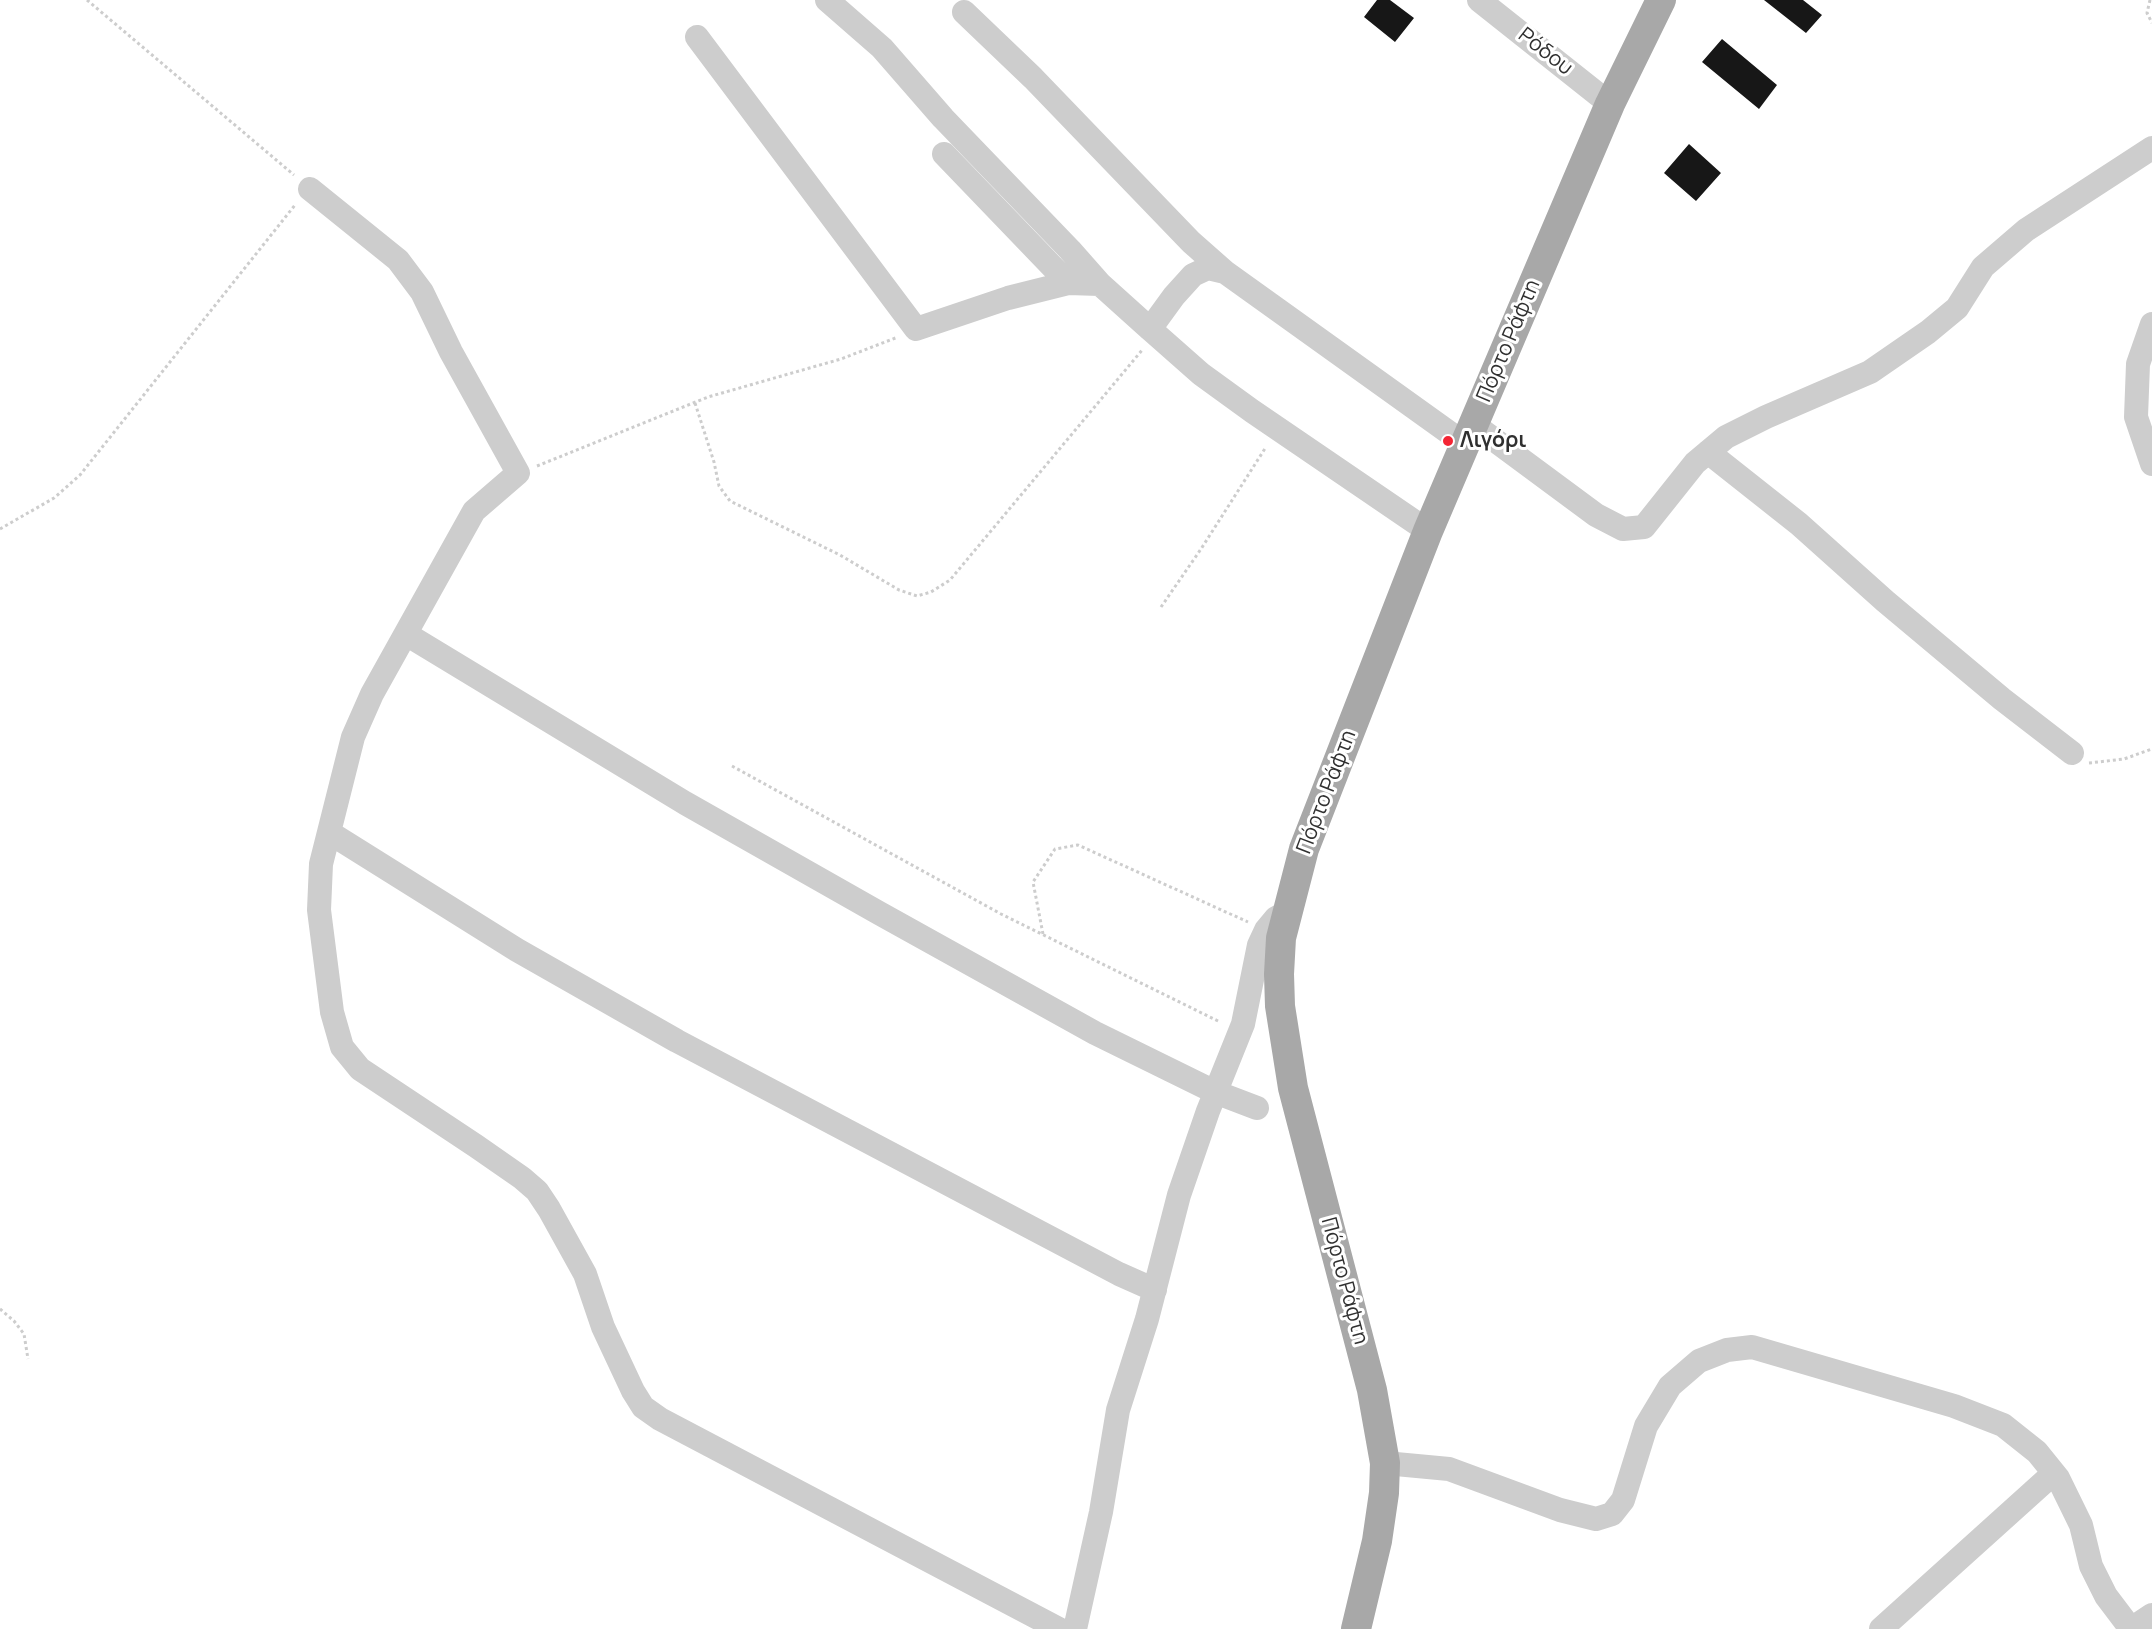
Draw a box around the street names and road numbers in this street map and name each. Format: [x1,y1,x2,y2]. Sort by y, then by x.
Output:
street label: Ρόδου [1513,23,1577,81]
street label: Πόρτο Ράφτη [1472,276,1546,406]
street label: Πόρτο Ράφτη [1292,727,1362,857]
street label: Πόρτο Ράφτη [1315,1215,1373,1347]

